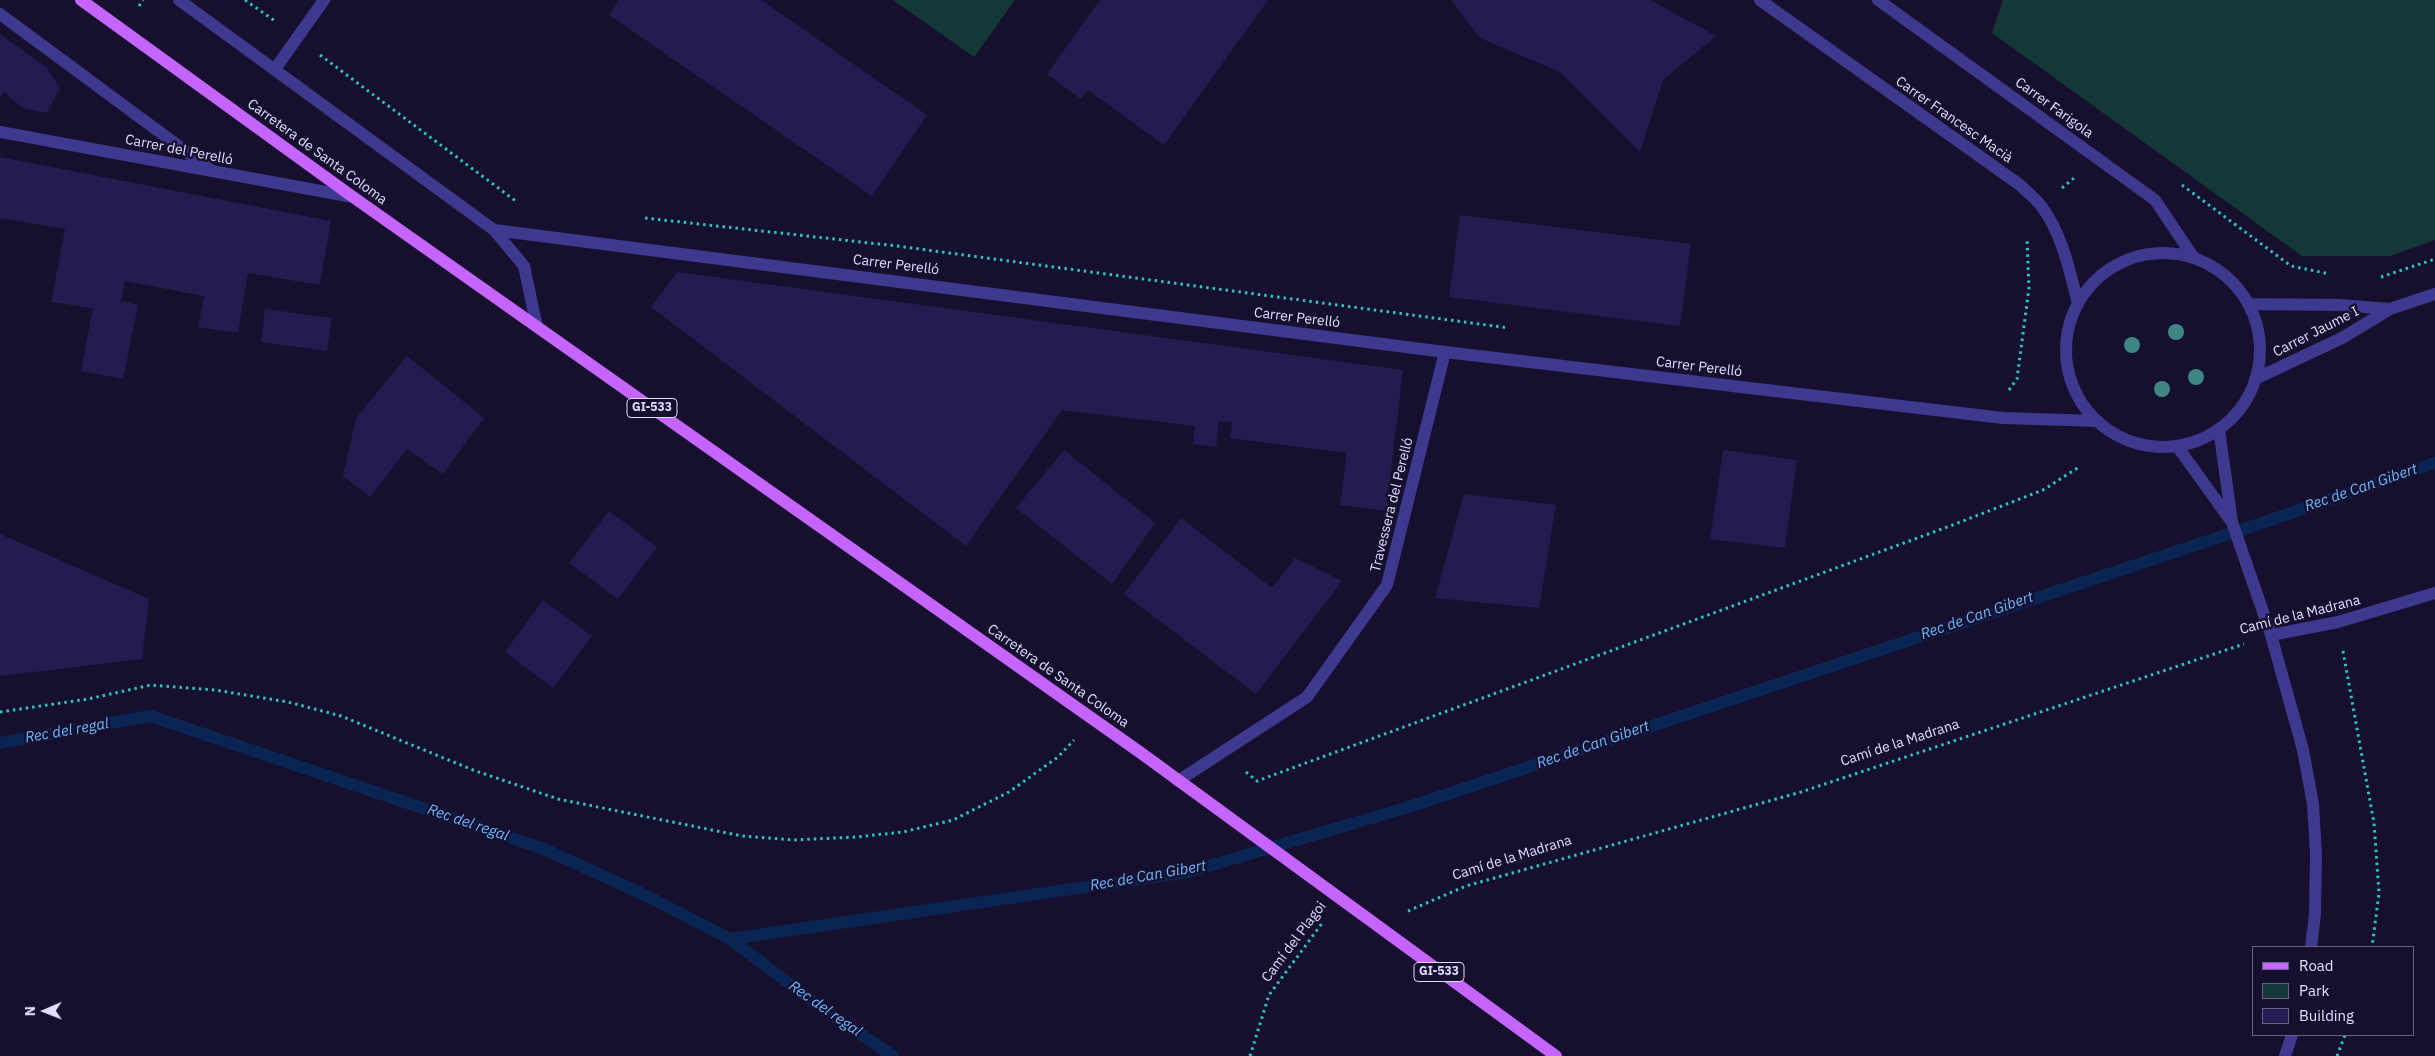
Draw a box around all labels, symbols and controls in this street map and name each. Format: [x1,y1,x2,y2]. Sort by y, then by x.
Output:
street label: Carrer Francesc Macià [1892,73,2016,167]
street label: Carrer Farigola [2012,74,2096,142]
street label: Carretera de Santa Coloma [244,96,390,208]
street label: Carrer del Perelló [124,131,234,169]
street label: Carrer Perelló [852,251,940,279]
street label: Carrer Jaume I [2270,303,2362,361]
street label: Carrer Perelló [1253,304,1341,332]
street label: Carrer Perelló [1655,353,1743,381]
road number: GI-533 [627,398,677,418]
street label: Travessera del Perelló [1367,436,1417,574]
water label: Rec de Can Gibert [2303,460,2419,516]
water label: Rec de Can Gibert [1919,588,2035,644]
street label: Camí de la Madrana [2238,592,2362,638]
street label: Carretera de Santa Coloma [984,621,1132,731]
water label: Rec del regal [24,715,110,747]
street label: Camí de la Madrana [1839,716,1961,770]
water label: Rec de Can Gibert [1535,717,1651,773]
water label: Rec del regal [425,801,511,845]
street label: Camí de la Madrana [1450,832,1574,884]
water label: Rec de Can Gibert [1089,857,1207,895]
street label: Camí del Plagoi [1258,898,1330,986]
legend [2252,946,2415,1036]
text: Road [2299,956,2334,975]
road number: GI-533 [1414,962,1464,982]
water label: Rec del regal [785,977,865,1041]
text: Park [2299,981,2329,1000]
north arrow [20,986,70,1036]
text: N [21,1006,39,1016]
text: Building [2299,1006,2354,1025]

